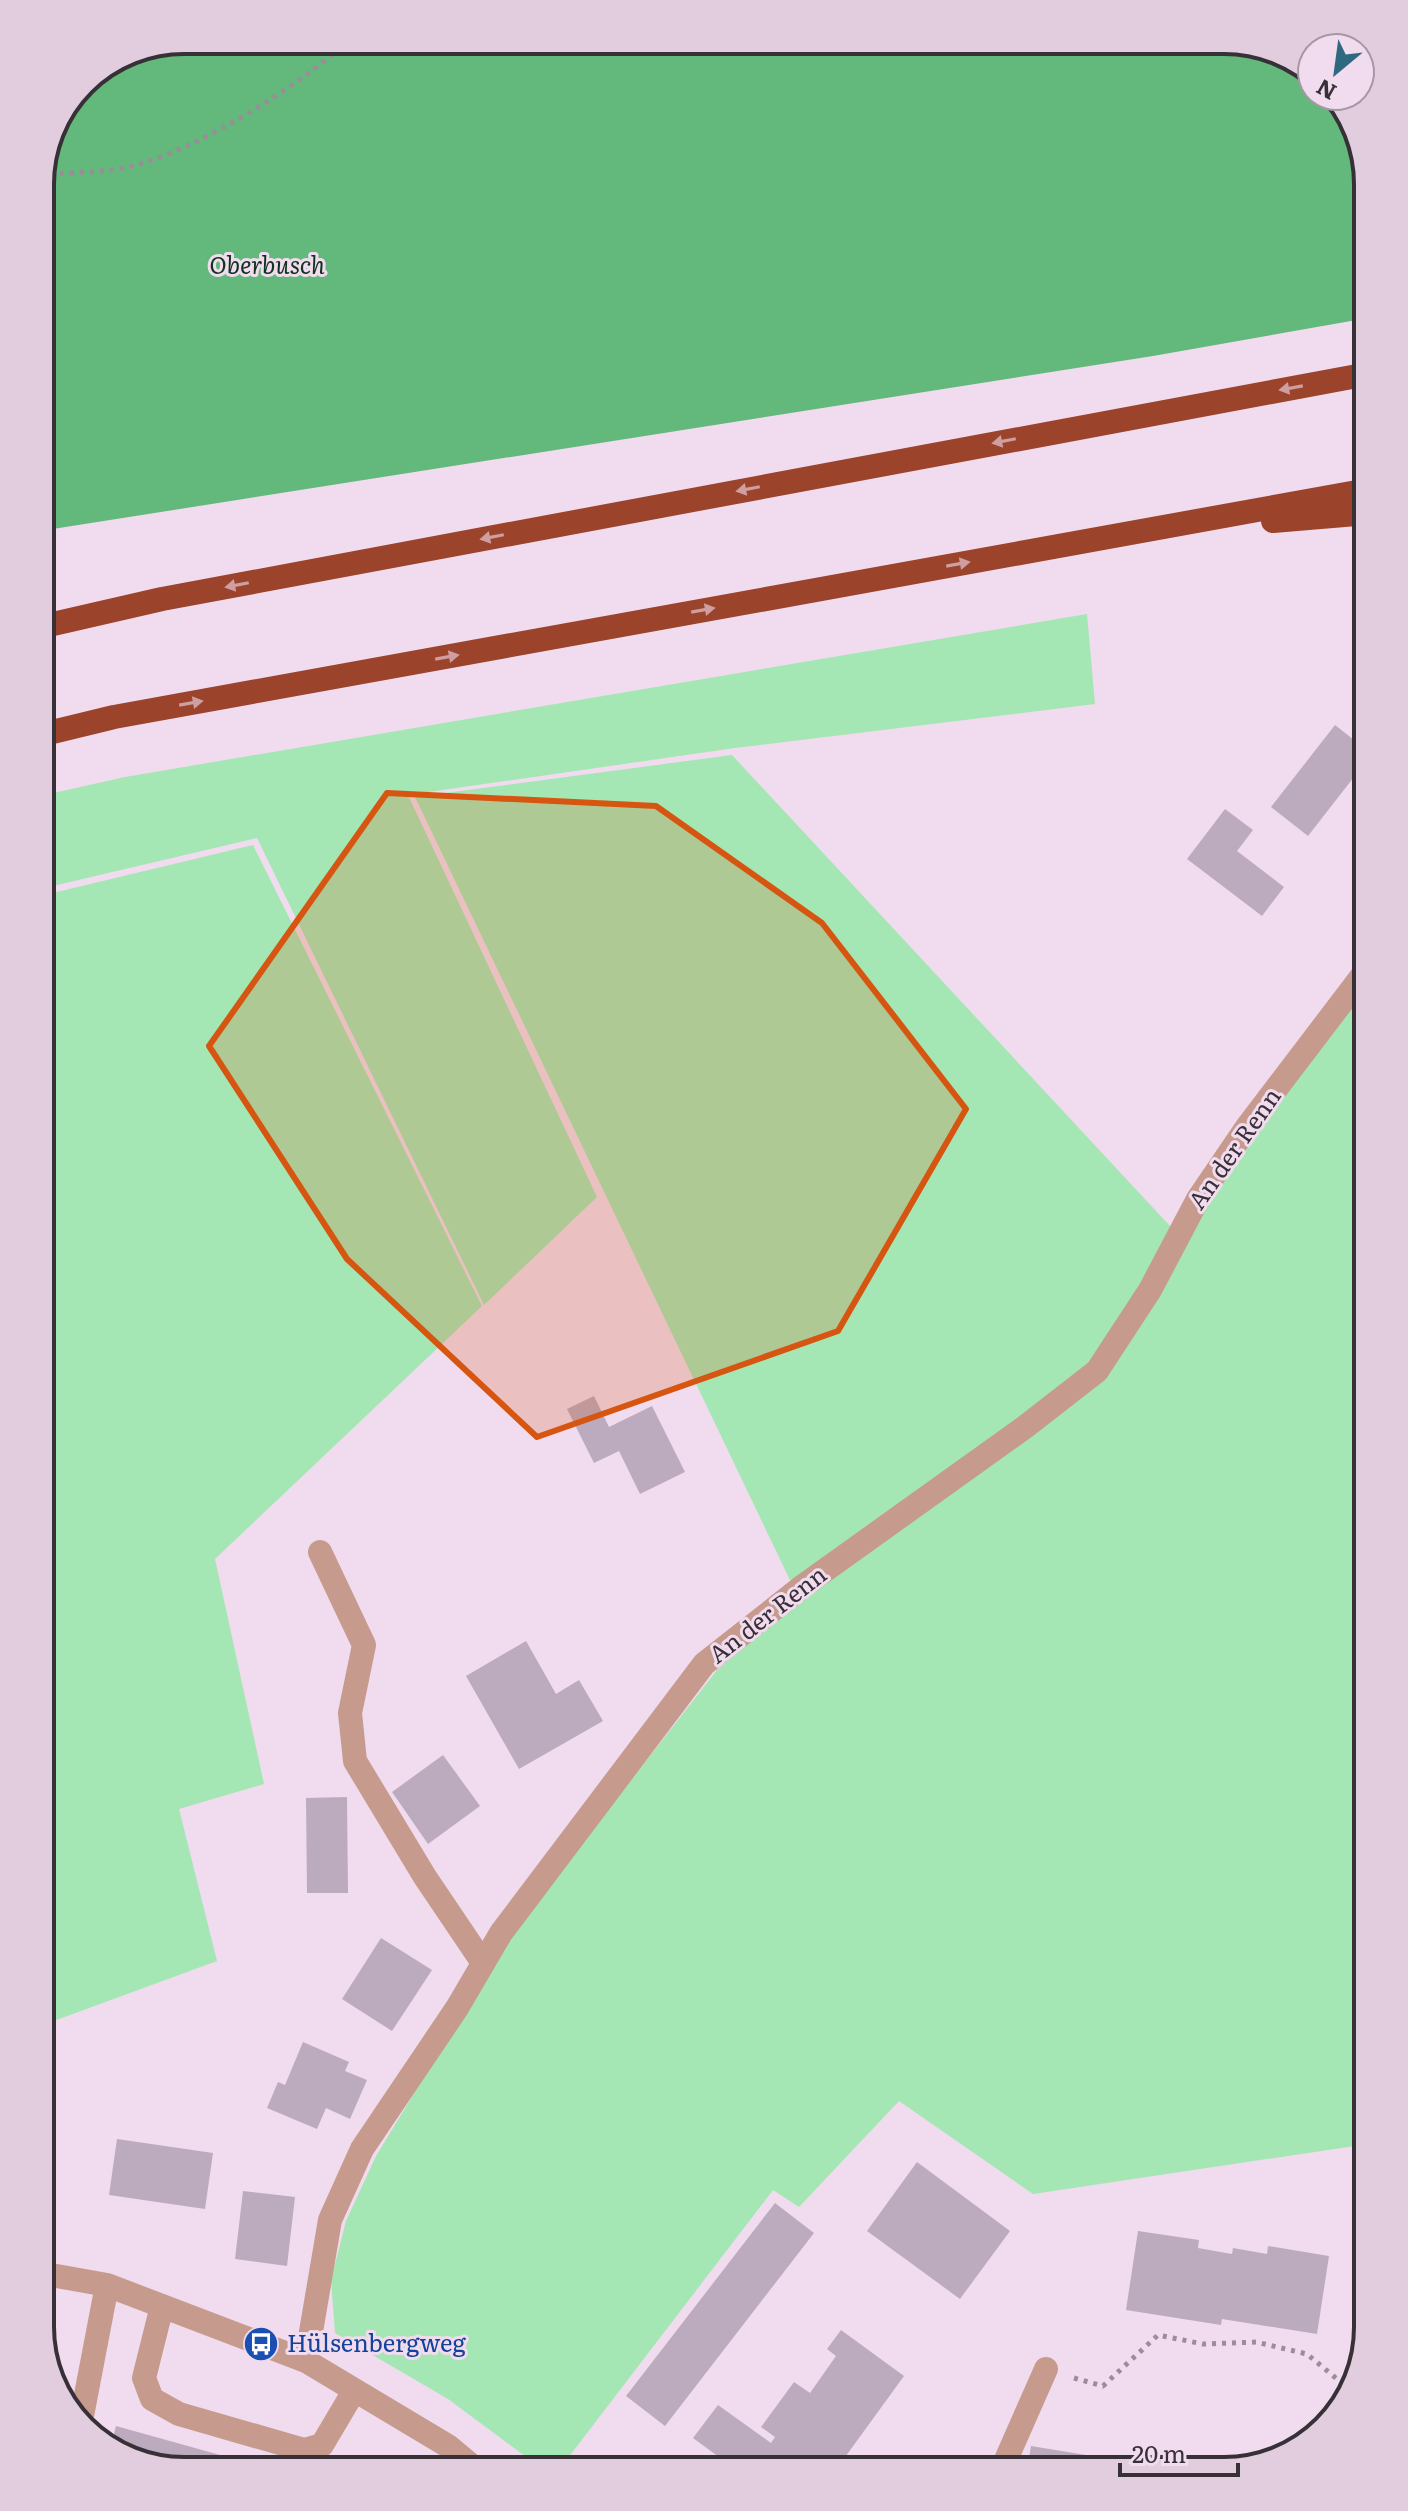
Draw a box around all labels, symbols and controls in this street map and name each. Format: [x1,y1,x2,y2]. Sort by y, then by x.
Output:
north arrow [1296,32,1376,112]
text: N [1310,72,1342,110]
park label: Oberbusch [209,246,325,281]
one-way arrow [1278,383,1303,395]
one-way arrow [991,435,1016,447]
one-way arrow [735,483,760,495]
one-way arrow [480,531,505,543]
one-way arrow [946,557,971,569]
one-way arrow [224,579,249,591]
one-way arrow [690,604,715,616]
one-way arrow [435,650,460,662]
one-way arrow [179,697,204,709]
street label: An der Renn [1178,1080,1288,1215]
street label: An der Renn [700,1556,833,1670]
place label: Hülsenbergweg [287,2324,466,2359]
bus stop icon: Hülsenbergweg [242,2325,280,2363]
scale bar [1120,2427,1238,2477]
text: 20 m [1132,2435,1186,2470]

